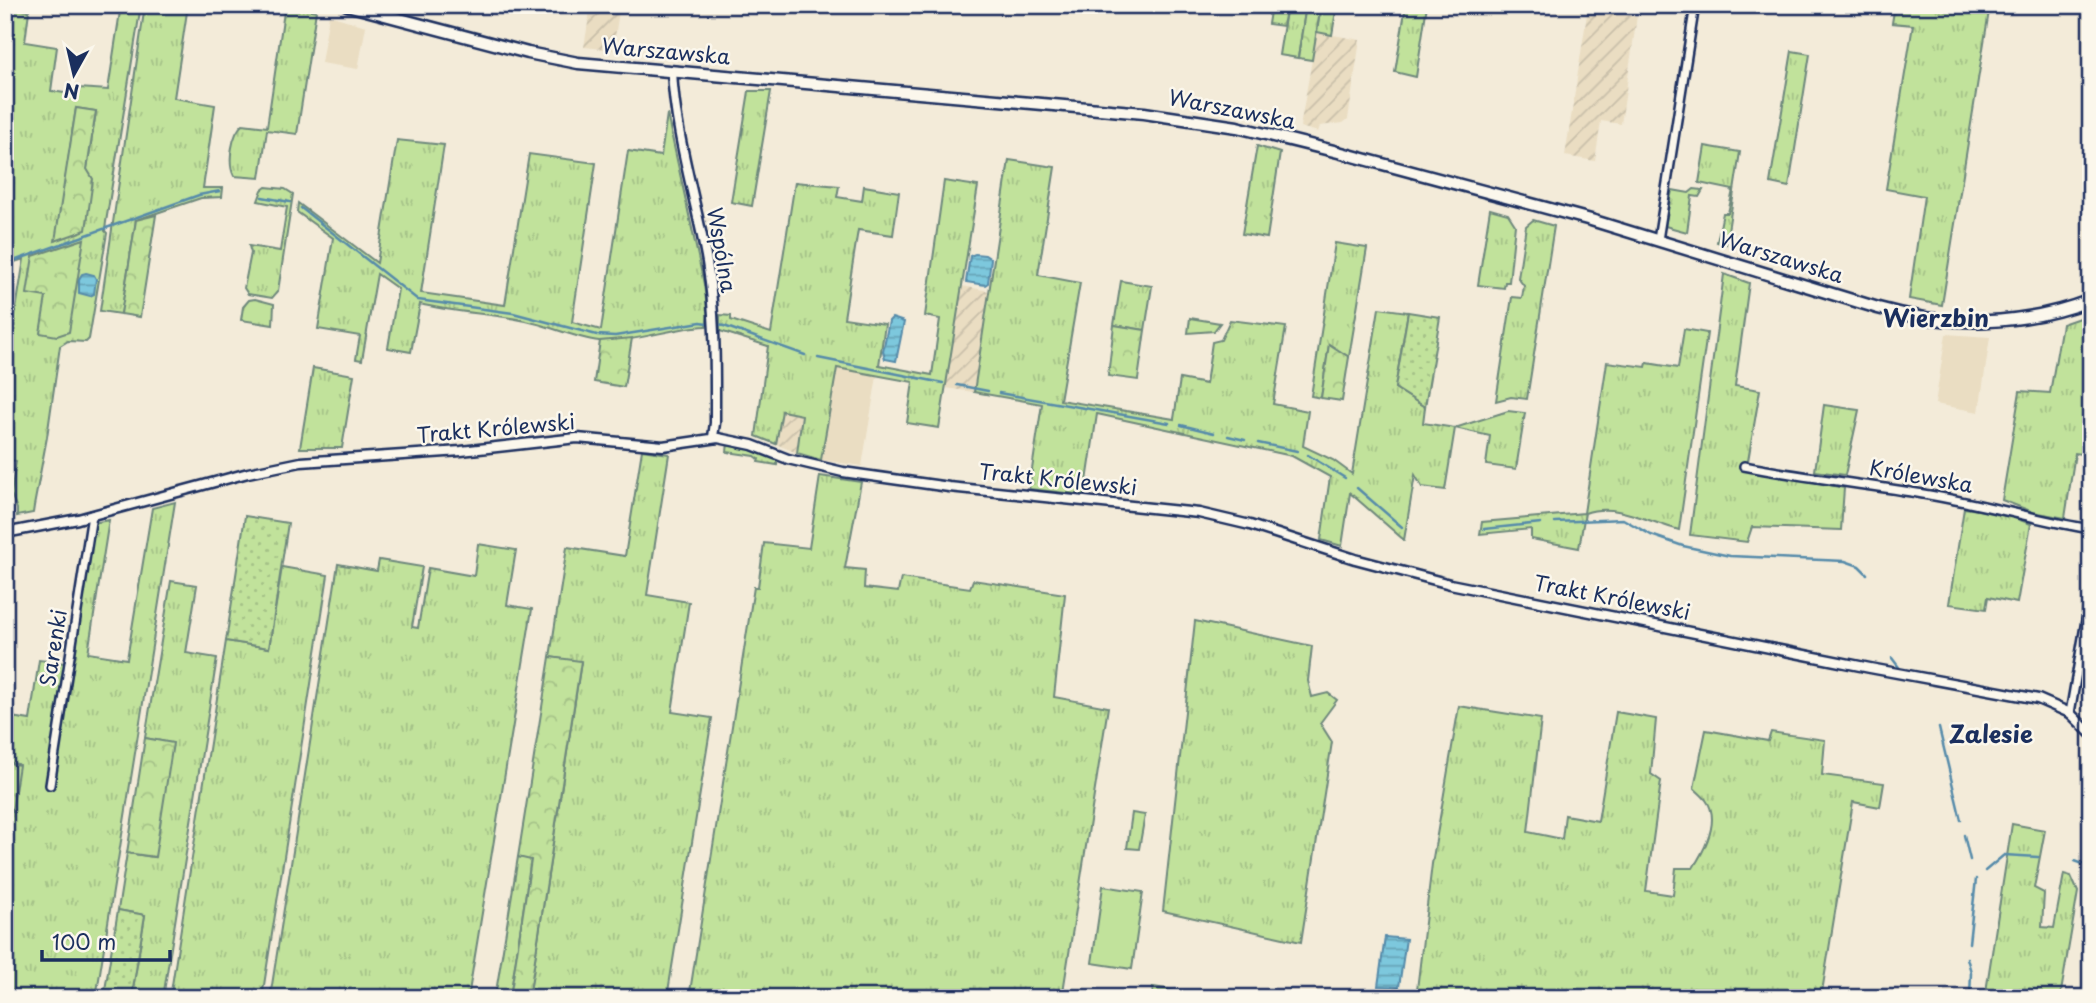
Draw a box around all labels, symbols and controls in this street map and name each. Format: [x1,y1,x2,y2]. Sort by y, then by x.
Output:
street label: Warszawska [601,28,732,72]
north arrow [38,38,108,108]
text: N [62,77,81,107]
street label: Warszawska [1166,80,1299,136]
street label: Wspólna [700,205,746,295]
street label: Warszawska [1715,222,1848,290]
district label: Wierzbin [1883,299,1989,335]
street label: Trakt Królewski [415,404,576,450]
street label: Królewska [1867,450,1976,500]
street label: Trakt Królewski [978,454,1139,502]
street label: Trakt Królewski [1531,565,1693,627]
street label: Sarenki [30,607,74,689]
district label: Zalesie [1949,715,2033,751]
scale bar [42,919,170,963]
text: 100 m [52,925,116,957]

